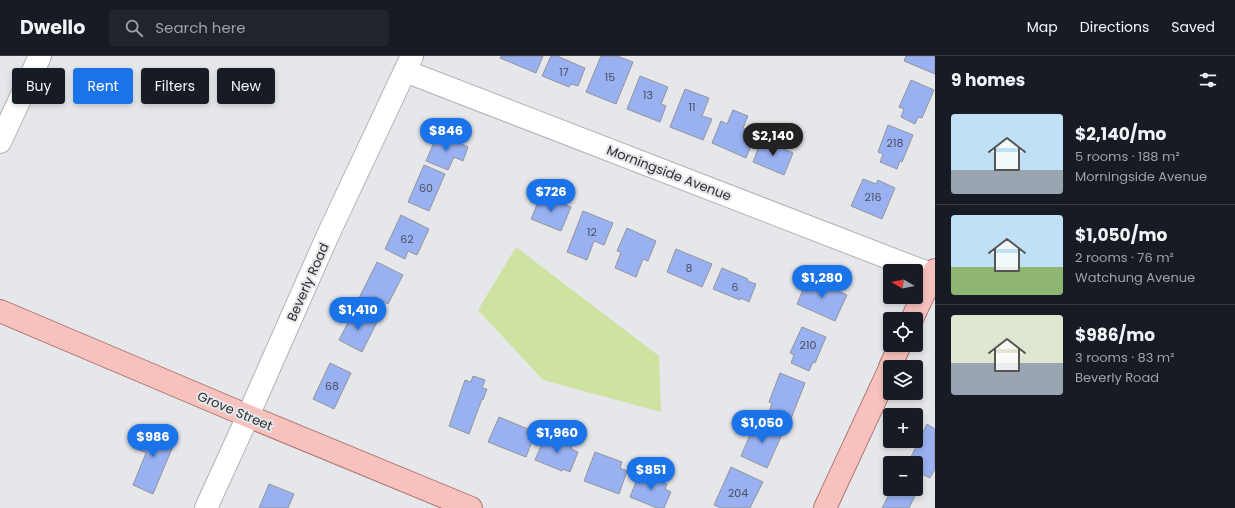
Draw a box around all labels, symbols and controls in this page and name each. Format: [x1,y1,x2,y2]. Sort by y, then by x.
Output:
search box [109,10,389,46]
text: Dwello [20,14,85,41]
icon: search [123,17,145,39]
text: Search here [155,17,246,38]
text: Map [1027,17,1058,37]
text: Directions [1080,17,1149,37]
text: Saved [1171,17,1215,37]
house number: 17 [559,64,569,80]
chip: Buy [12,68,65,104]
chip: Rent [73,68,133,104]
chip: Filters [141,68,209,104]
chip: New [217,68,275,104]
text: 9 homes [951,68,1025,92]
house number: 15 [605,69,615,85]
icon: filters [1197,69,1219,91]
house number: 13 [643,87,653,103]
house number: 11 [688,99,696,115]
pin: $846 [422,118,470,152]
text: $846 [429,121,463,140]
text: $2,140/mo [1075,122,1166,146]
pin: $2,140 [740,123,806,157]
text: $2,140 [752,126,794,145]
icon: home [983,130,1031,178]
house number: 218 [887,135,903,151]
street label: Morningside Avenue [604,140,734,206]
text: 5 rooms · 188 m² [1075,147,1180,166]
text: Morningside Avenue [1075,167,1207,186]
pin: $726 [527,179,575,213]
house number: 60 [419,180,433,196]
text: $726 [535,182,567,201]
house number: 216 [865,189,881,205]
text: $1,050/mo [1075,223,1167,247]
house number: 12 [587,224,597,240]
house number: 62 [400,231,414,247]
icon: home [983,231,1031,279]
street label: Beverly Road [282,240,334,324]
text: 2 rooms · 76 m² [1075,248,1174,267]
house number: 8 [686,260,693,276]
north arrow [883,264,923,304]
map controls [883,264,923,496]
pin: $1,280 [789,265,855,299]
text: $1,280 [801,268,843,287]
text: Watchung Avenue [1075,268,1195,287]
house number: 6 [732,279,739,295]
pin: $1,410 [325,297,391,331]
text: $1,410 [338,300,378,319]
button: locate [883,312,923,352]
text: $986/mo [1075,323,1155,347]
icon: home [983,331,1031,379]
house number: 210 [800,337,816,353]
text: 3 rooms · 83 m² [1075,348,1175,367]
button: layers [883,360,923,400]
text: Beverly Road [1075,368,1159,387]
house number: 68 [325,378,339,394]
street label: Grove Street [194,387,276,436]
button: + [883,408,923,448]
pin: $1,050 [729,410,795,444]
text: $1,050 [741,413,783,432]
pin: $1,960 [524,420,590,454]
text: $1,960 [536,423,578,442]
pin: $986 [129,424,177,458]
text: $986 [136,427,170,446]
button: − [883,456,923,496]
pin: $851 [627,457,675,491]
text: $851 [636,460,666,479]
house number: 204 [728,485,748,501]

